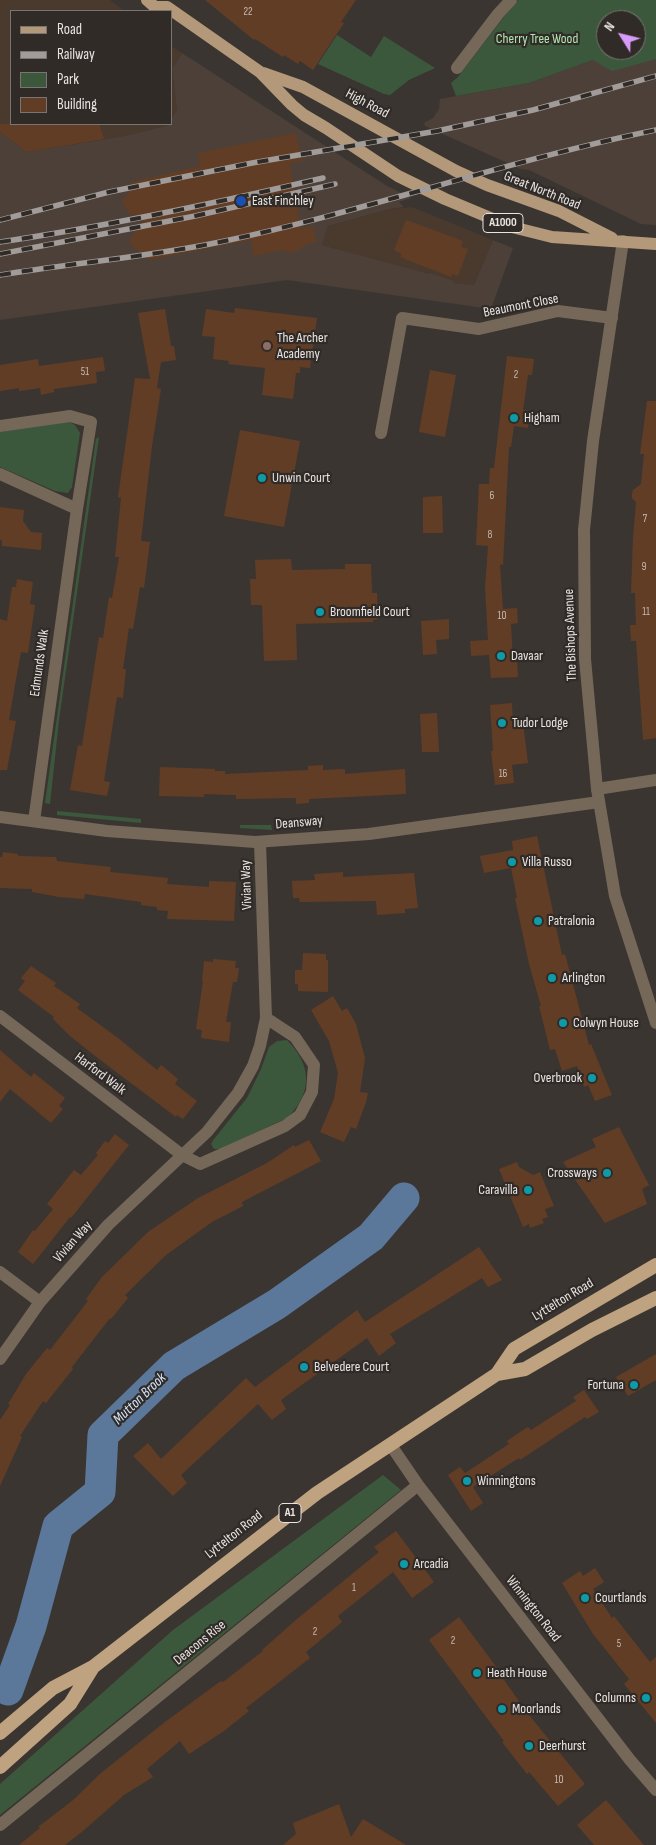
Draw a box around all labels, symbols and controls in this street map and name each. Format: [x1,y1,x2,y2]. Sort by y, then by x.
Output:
house number: 22 [243,5,253,19]
legend [10,10,172,125]
north arrow [596,10,646,60]
text: N [600,18,618,35]
text: Road [57,20,82,39]
park label: Cherry Tree Wood [496,31,578,47]
text: Railway [57,45,95,64]
text: Park [57,70,79,89]
street label: High Road [342,86,392,122]
text: Building [57,95,97,114]
street label: Great North Road [501,168,583,214]
place label: East Finchley [252,193,314,209]
marker: East Finchley [234,194,248,208]
road number: A1000 [483,214,523,232]
street label: Beaumont Close [482,290,560,322]
place label: The Archer Academy [277,330,328,362]
marker: The Archer Academy [261,340,273,352]
house number: 51 [81,365,89,379]
house number: 2 [514,368,518,382]
place label: Higham [524,410,560,426]
marker: Higham [508,412,520,424]
place label: Unwin Court [272,470,330,486]
marker: Unwin Court [256,472,268,484]
house number: 6 [490,489,494,503]
house number: 7 [643,512,647,526]
house number: 8 [488,528,492,542]
house number: 9 [642,560,646,574]
street label: The Bishops Avenue [561,589,581,681]
place label: Broomfield Court [330,604,410,620]
house number: 11 [642,605,650,619]
marker: Broomfield Court [314,606,326,618]
house number: 10 [498,609,506,623]
street label: Edmunds Walk [27,628,53,698]
place label: Davaar [511,648,543,664]
marker: Davaar [495,650,507,662]
place label: Tudor Lodge [512,715,568,731]
marker: Tudor Lodge [496,717,508,729]
house number: 16 [499,767,507,781]
street label: Deansway [275,813,323,833]
place label: Villa Russo [522,854,572,870]
marker: Villa Russo [506,856,518,868]
street label: Vivian Way [238,860,256,910]
place label: Patralonia [548,913,595,929]
marker: Patralonia [532,915,544,927]
place label: Arlington [562,970,605,986]
marker: Arlington [546,972,558,984]
place label: Colwyn House [573,1015,639,1031]
marker: Colwyn House [557,1017,569,1029]
street label: Harford Walk [71,1049,129,1099]
place label: Overbrook [534,1070,582,1086]
marker: Overbrook [586,1072,598,1084]
place label: Crossways [547,1165,597,1181]
marker: Crossways [601,1167,613,1179]
place label: Caravilla [478,1182,518,1198]
marker: Caravilla [522,1184,534,1196]
street label: Vivian Way [50,1218,96,1266]
street label: Lyttelton Road [529,1275,597,1325]
place label: Belvedere Court [314,1359,389,1375]
marker: Belvedere Court [298,1361,310,1373]
water label: Mutton Brook [110,1369,170,1429]
place label: Fortuna [587,1377,624,1393]
marker: Fortuna [628,1379,640,1391]
place label: Winningtons [477,1473,536,1489]
marker: Winningtons [461,1475,473,1487]
road number: A1 [279,1504,301,1522]
street label: Lyttelton Road [202,1507,266,1563]
place label: Arcadia [414,1556,449,1572]
marker: Arcadia [398,1558,410,1570]
street label: Winnington Road [502,1573,564,1645]
house number: 1 [352,1581,356,1595]
place label: Courtlands [595,1590,647,1606]
marker: Courtlands [579,1592,591,1604]
street label: Deacons Rise [171,1617,229,1669]
house number: 2 [313,1625,317,1639]
house number: 2 [451,1634,455,1648]
house number: 5 [617,1637,621,1651]
place label: Heath House [487,1665,547,1681]
marker: Heath House [471,1667,483,1679]
place label: Columns [595,1690,636,1706]
marker: Columns [640,1692,652,1704]
place label: Moorlands [512,1701,561,1717]
marker: Moorlands [496,1703,508,1715]
place label: Deerhurst [539,1738,586,1754]
marker: Deerhurst [523,1740,535,1752]
house number: 10 [555,1773,563,1787]

